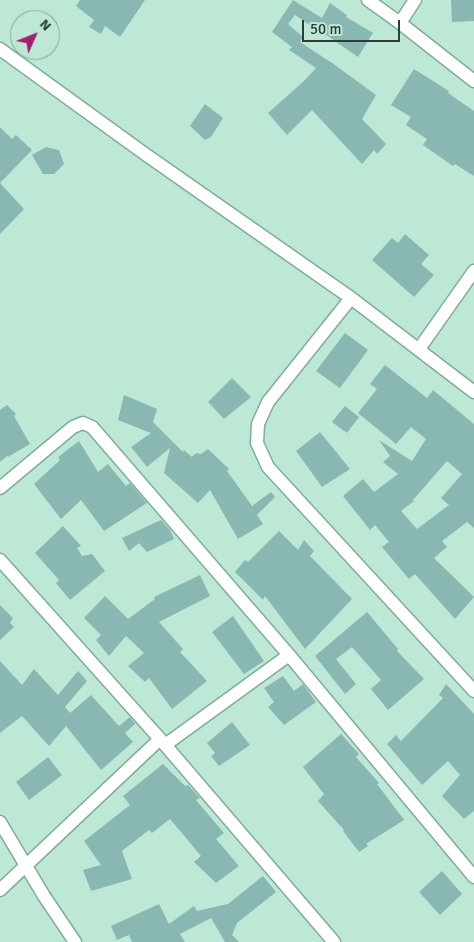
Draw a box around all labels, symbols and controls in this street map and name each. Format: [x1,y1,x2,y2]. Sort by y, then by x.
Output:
north arrow [10,10,60,60]
scale bar [304,10,402,42]
text: N [36,16,55,34]
text: 50 m [310,20,341,38]

